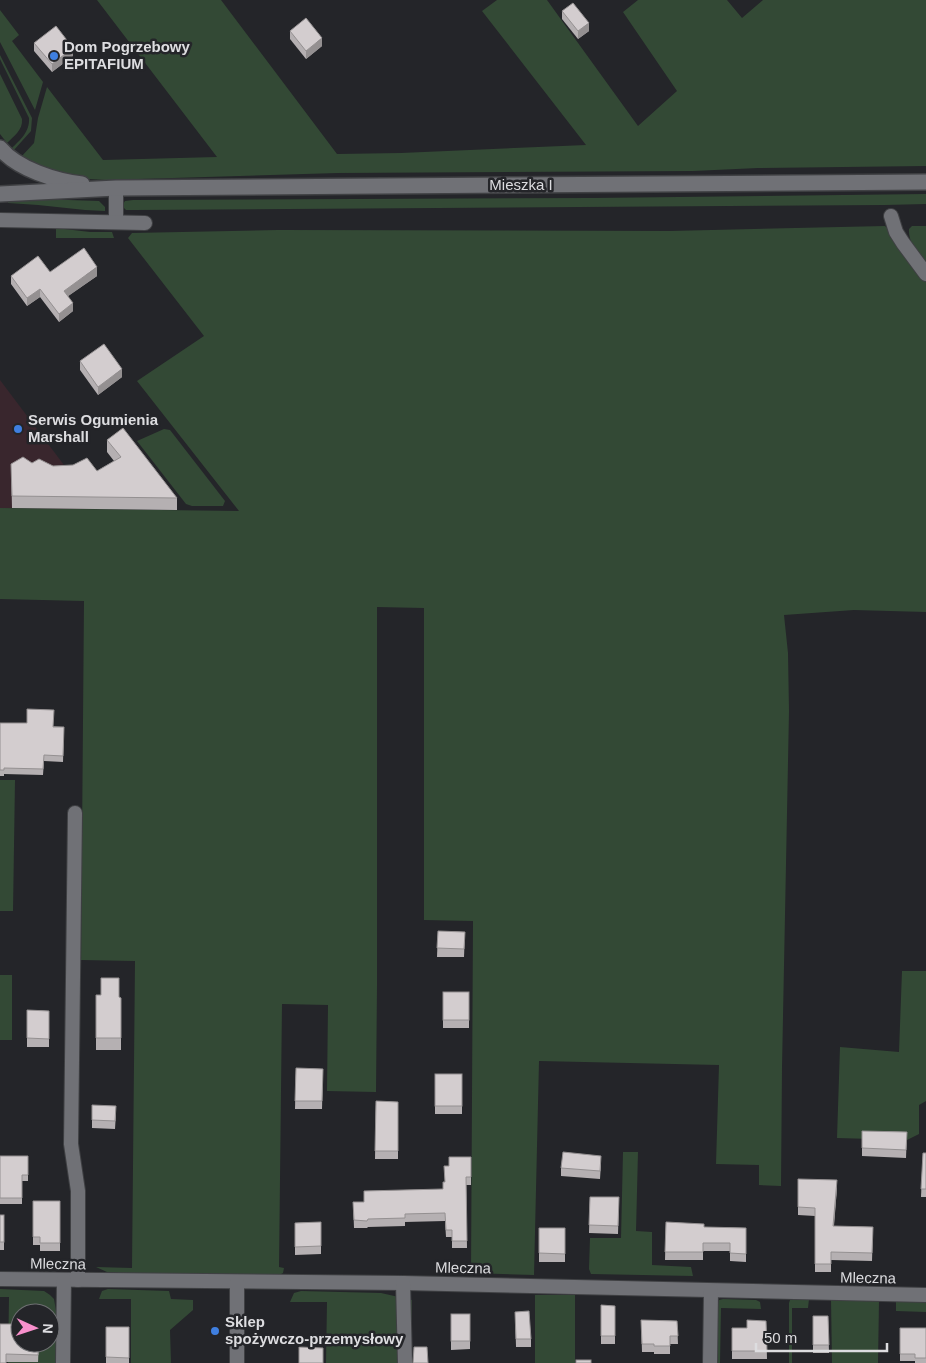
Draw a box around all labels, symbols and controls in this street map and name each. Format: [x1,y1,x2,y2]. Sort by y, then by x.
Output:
place label: Dom Pogrzebowy EPITAFIUM [64,38,191,72]
marker: Dom Pogrzebowy EPITAFIUM [48,50,60,62]
street label: Mieszka I [489,176,553,193]
place label: Serwis Ogumienia Marshall [28,411,159,445]
marker: Serwis Ogumienia Marshall [12,423,24,435]
street label: Mleczna [30,1255,87,1272]
street label: Mleczna [435,1259,492,1276]
street label: Mleczna [840,1269,897,1286]
north arrow [10,1303,60,1353]
place label: Sklep spożywczo-przemysłowy [225,1313,404,1347]
scale bar [756,1320,887,1352]
text: N [40,1323,56,1334]
marker: Sklep spożywczo-przemysłowy [209,1325,221,1337]
text: 50 m [764,1329,797,1346]

